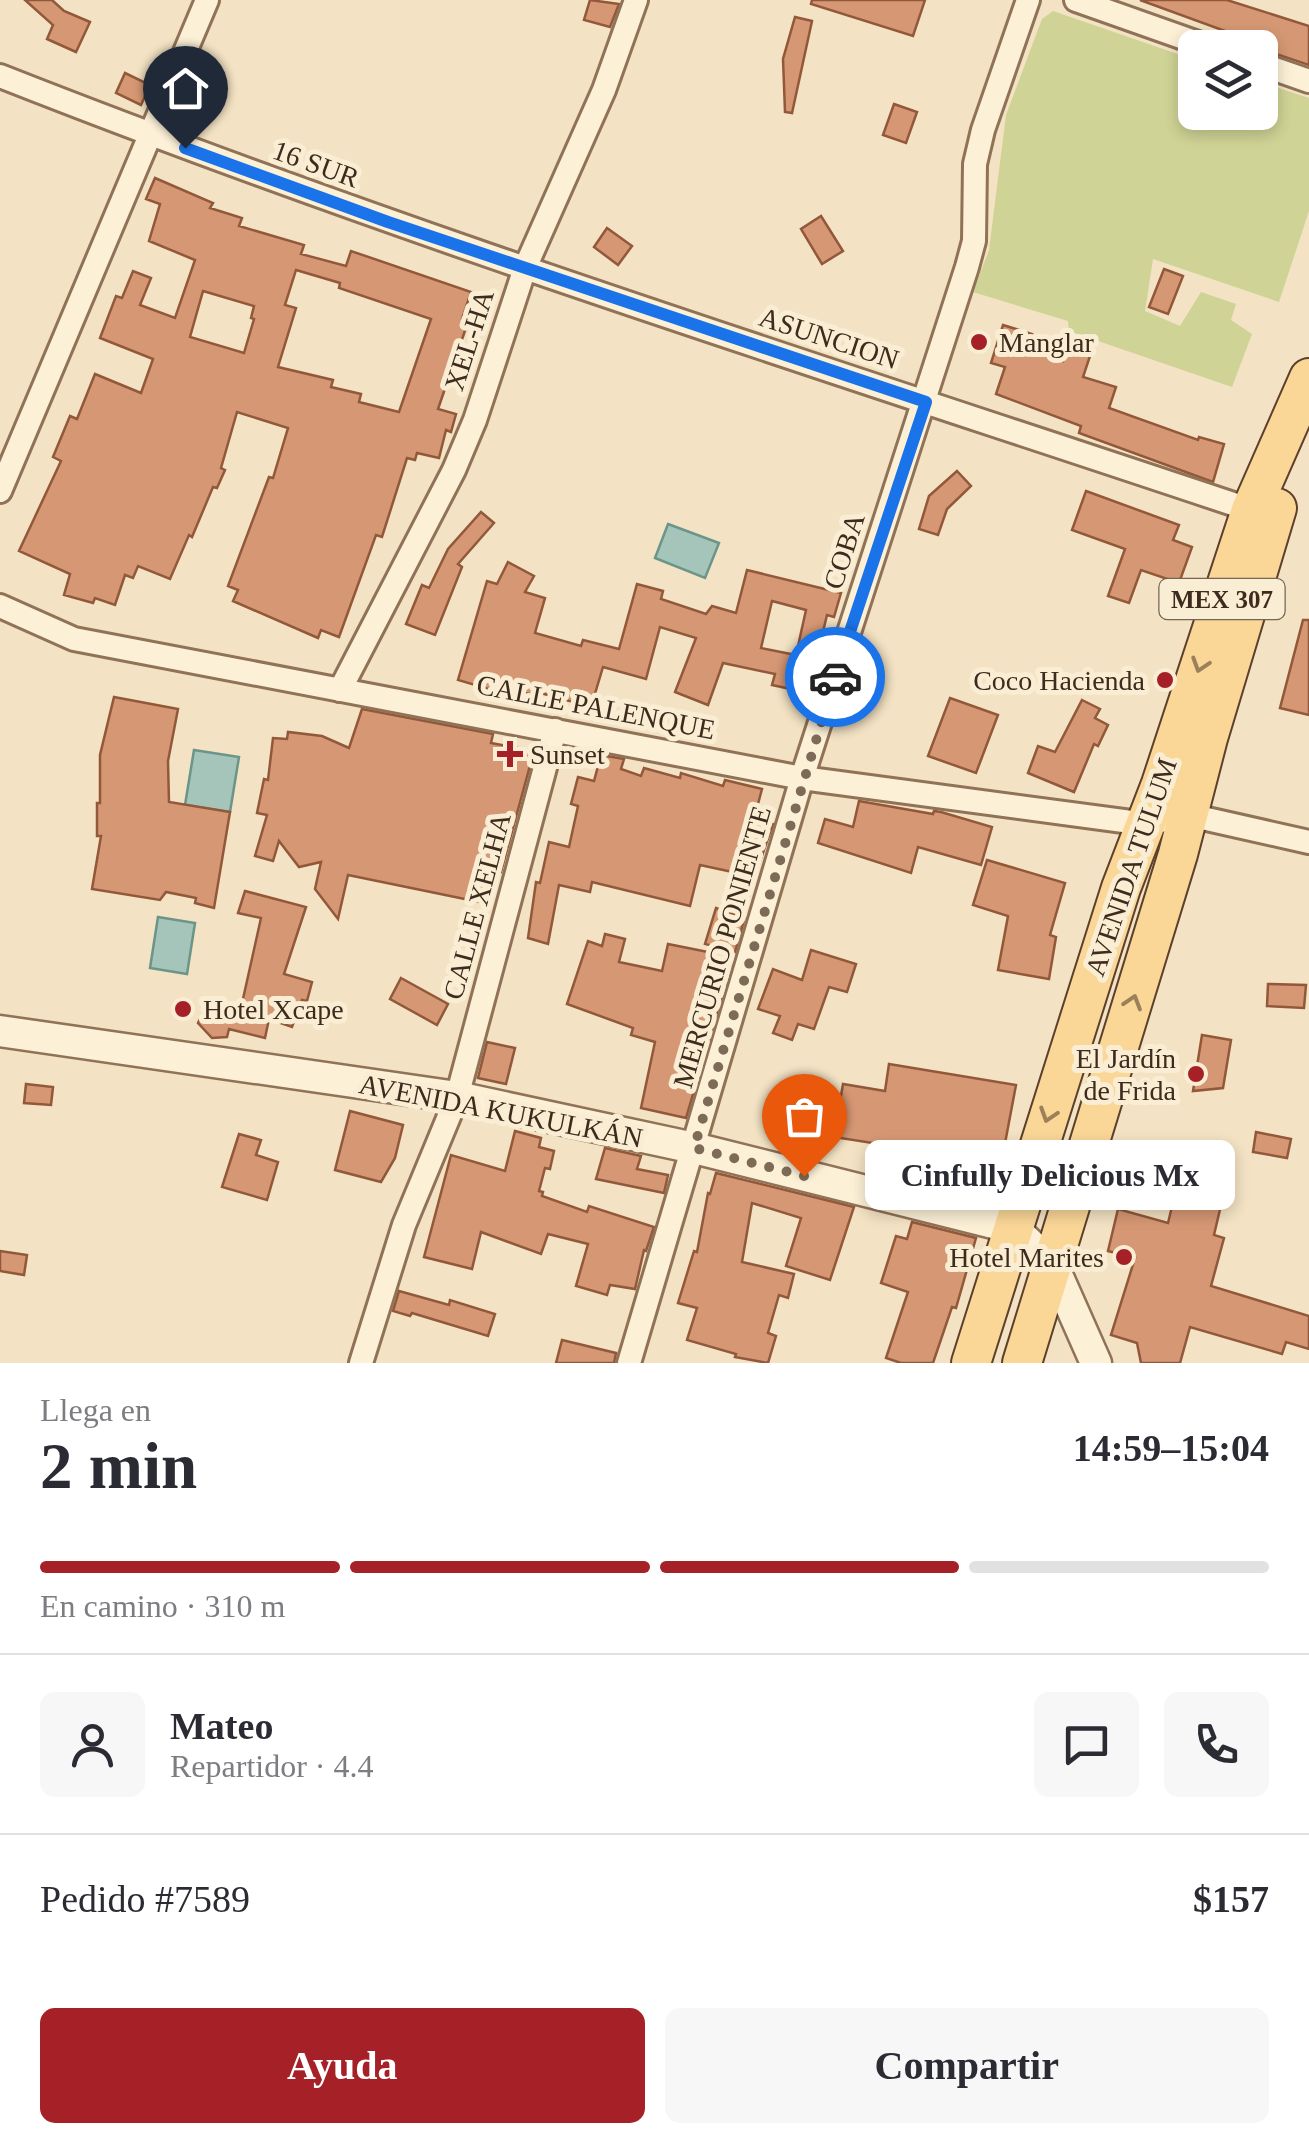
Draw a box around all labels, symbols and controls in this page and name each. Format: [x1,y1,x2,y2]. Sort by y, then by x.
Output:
map controls [1178,30,1278,130]
button: layers [1178,30,1278,130]
pin [143,46,228,149]
icon: home [158,61,213,116]
street label: 16 SUR [269,134,364,194]
street label: XEL-HA [438,285,500,394]
street label: ASUNCION [755,301,903,375]
place label: Manglar [999,327,1095,358]
marker: Manglar [968,331,990,353]
street label: COBA [817,508,871,593]
road number: MEX 307 [1160,579,1284,619]
courier [785,627,885,727]
icon: car [808,650,863,705]
one-way arrow [1191,656,1211,673]
place label: Coco Hacienda [973,665,1146,696]
street label: CALLE PALENQUE [474,669,718,745]
marker: Coco Hacienda [1154,669,1176,691]
place label: Sunset [530,739,605,770]
marker: Sunset [499,743,521,765]
street label: AVENIDA TULUM [1079,754,1183,980]
street label: MERCURIO PONIENTE [667,803,777,1091]
street label: CALLE XELHA [437,808,517,1003]
place label: Hotel Xcape [203,994,344,1025]
one-way arrow [1121,994,1142,1011]
marker: Hotel Xcape [172,998,194,1020]
place label: El Jardín de Frida [1076,1043,1177,1106]
marker: El Jardín de Frida [1185,1063,1207,1085]
street label: AVENIDA KUKULKÁN [357,1068,645,1154]
pin [762,1074,847,1177]
icon: bag [777,1089,832,1144]
one-way arrow [1040,1106,1060,1123]
callout: Cinfully Delicious Mx [864,1141,1234,1211]
text: Cinfully Delicious Mx [901,1157,1199,1193]
place label: Hotel Marites [949,1242,1104,1273]
marker: Hotel Marites [1113,1246,1135,1268]
text: Llega en [40,1392,151,1428]
text: 14:59–15:04 [1073,1427,1269,1469]
text: 2 min [40,1430,197,1502]
text: En camino · 310 m [40,1588,285,1624]
button: person [40,1692,145,1797]
button: chat [1034,1692,1139,1797]
button: phone [1164,1692,1269,1797]
text: Mateo [170,1705,273,1747]
text: Repartidor · 4.4 [170,1748,374,1784]
text: Pedido #7589 [40,1878,250,1920]
text: $157 [1193,1878,1269,1920]
button: Ayuda [40,2008,645,2123]
button: Compartir [665,2008,1269,2123]

